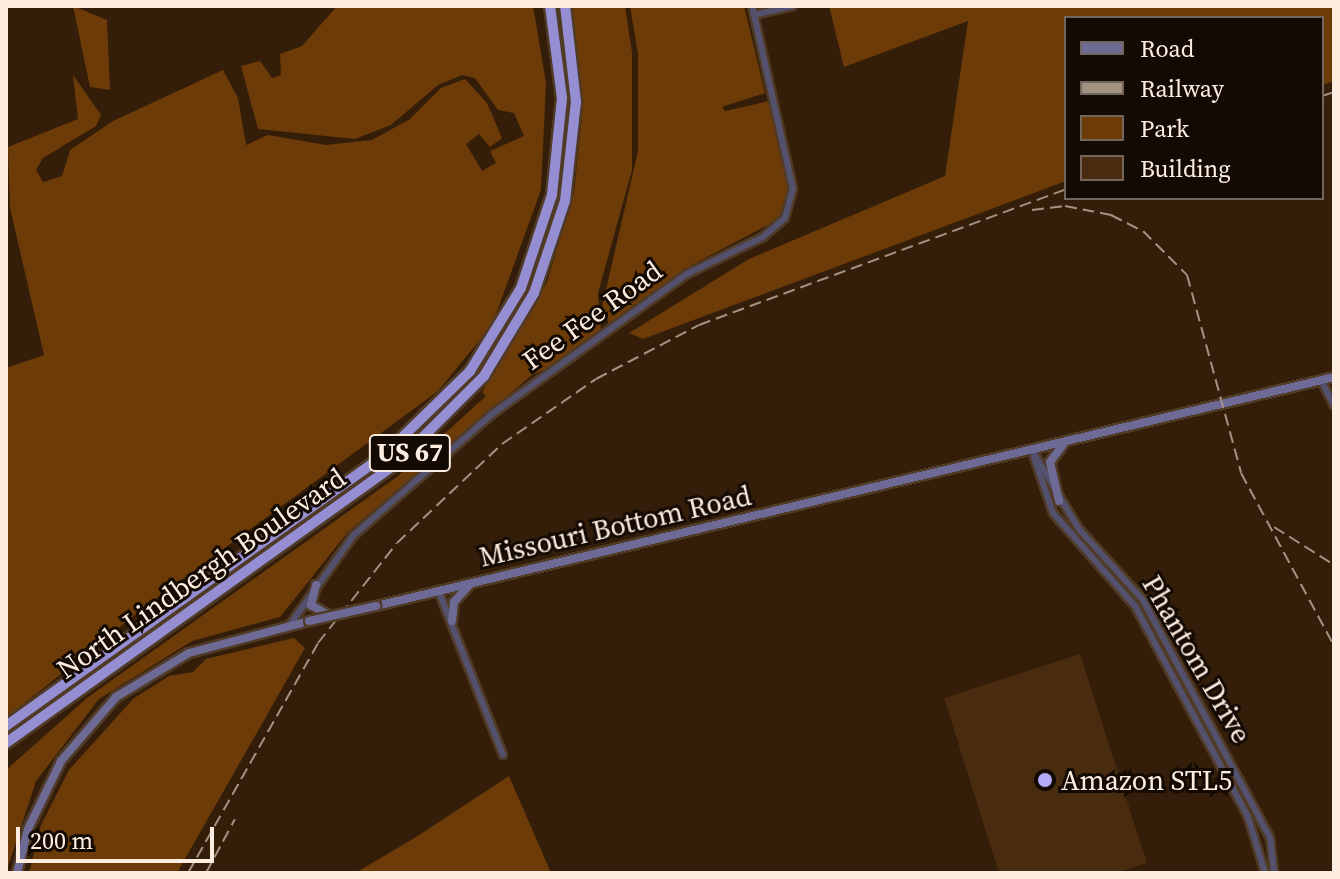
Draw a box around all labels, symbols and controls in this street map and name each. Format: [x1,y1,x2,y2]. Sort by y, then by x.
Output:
legend [1064,16,1324,200]
text: Road [1140,32,1194,65]
text: Railway [1140,72,1224,105]
text: Park [1140,112,1189,145]
text: Building [1140,152,1231,185]
street label: Fee Fee Road [516,253,668,377]
road number: US 67 [368,431,452,475]
street label: North Lindbergh Boulevard [50,460,352,686]
street label: Missouri Bottom Road [476,478,754,574]
street label: Phantom Drive [1135,569,1259,749]
place label: Amazon STL5 [1061,763,1232,797]
marker: Amazon STL5 [1036,771,1054,789]
scale bar [20,811,218,861]
text: 200 m [30,824,93,857]

